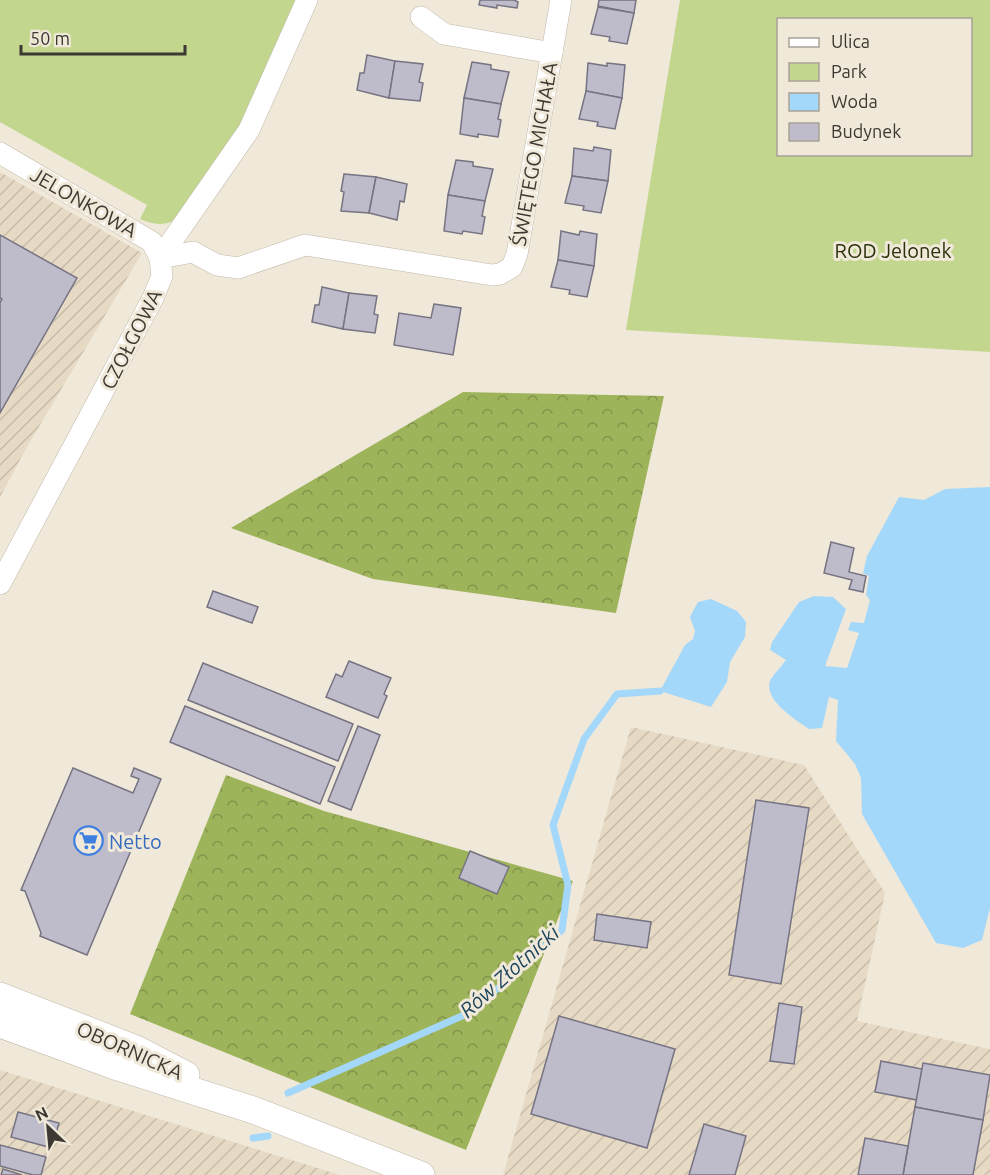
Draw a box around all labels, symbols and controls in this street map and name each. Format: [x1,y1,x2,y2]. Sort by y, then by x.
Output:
scale bar [21,18,184,56]
legend [777,18,972,156]
text: 50 m [30,28,70,48]
text: Ulica [831,31,870,51]
street label: ŚWIĘTEGO MICHAŁA [506,60,562,248]
text: Park [831,61,867,81]
text: Woda [831,91,878,111]
text: Budynek [831,121,901,141]
street label: JELONKOWA [27,162,141,242]
park label: ROD Jelonek [834,239,952,262]
street label: CZOŁGOWA [96,285,166,393]
supermarket icon: Netto [72,825,104,857]
place label: Netto [109,830,162,853]
water label: Rów Złotnicki [454,920,564,1022]
street label: OBORNICKA [73,1016,187,1084]
north arrow [18,1097,78,1157]
text: N [32,1103,51,1124]

